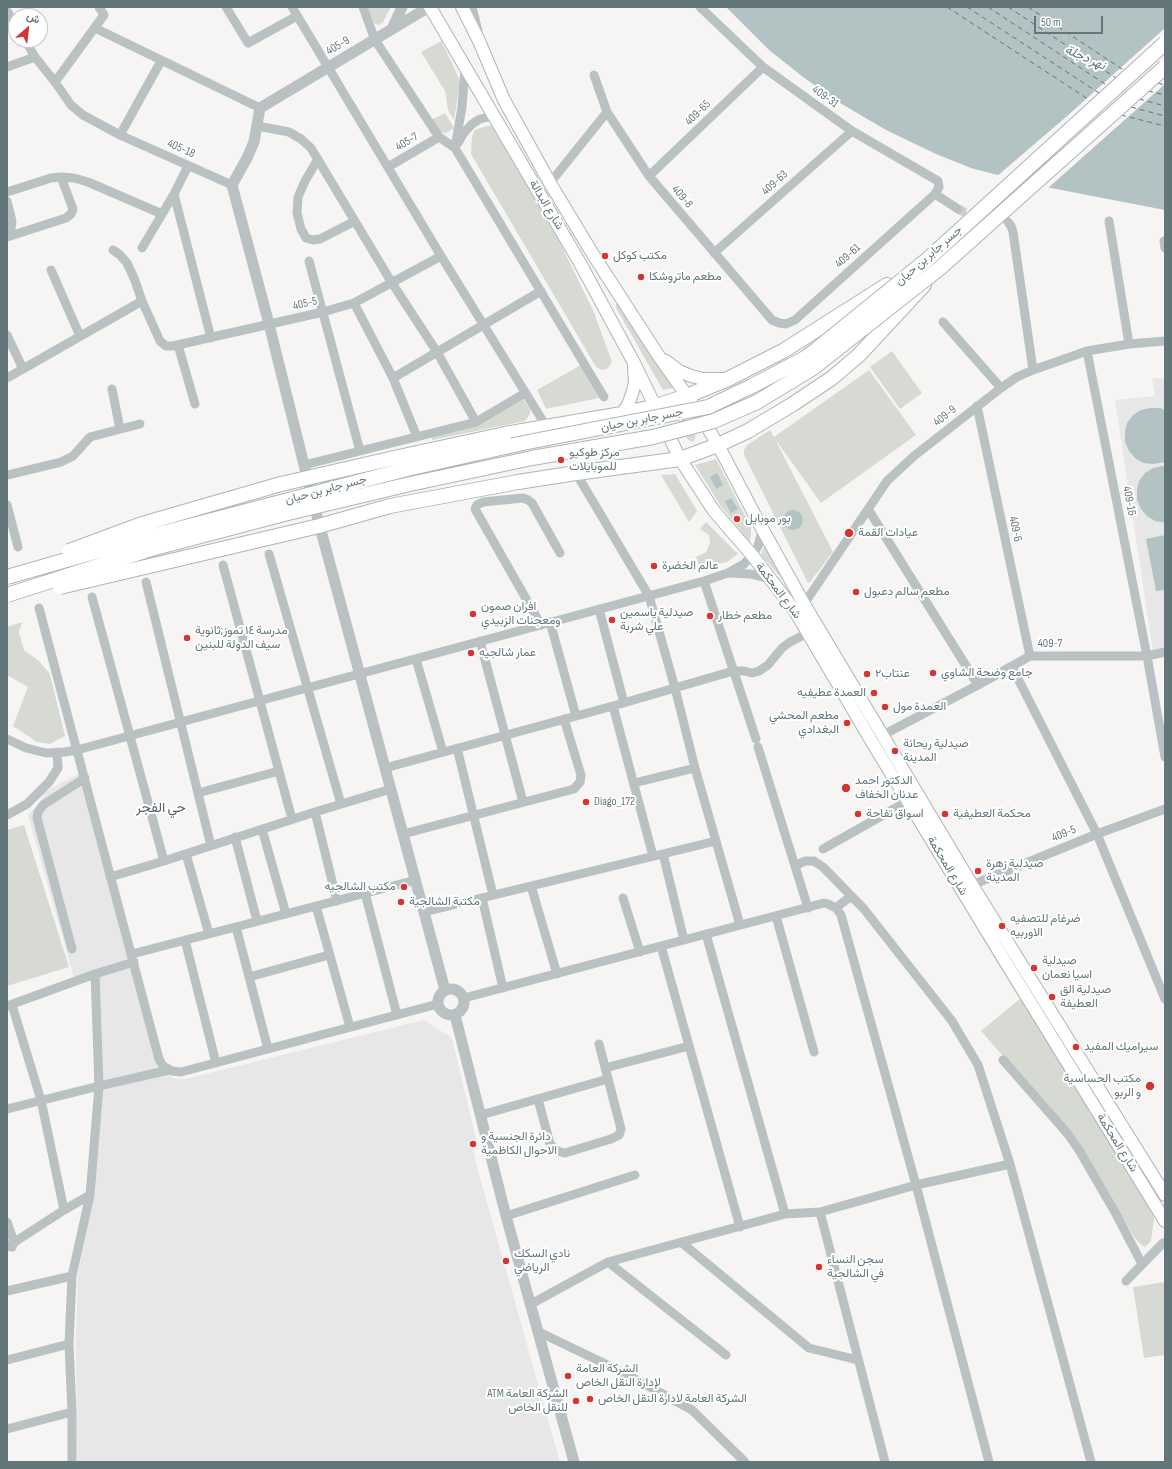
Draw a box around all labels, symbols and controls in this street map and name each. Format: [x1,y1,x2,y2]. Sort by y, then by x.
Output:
north arrow [8,8,48,48]
scale bar [1036,8,1105,34]
text: ش [25,9,42,27]
text: 50 m [1041,15,1061,30]
street label: 405-9 [324,33,352,59]
water label: نهر دجلة [1062,42,1108,74]
street label: 409-31 [809,83,841,111]
street label: 409-65 [682,97,714,129]
street label: 405-7 [393,130,421,154]
street label: 405-18 [165,137,197,161]
street label: 409-63 [759,167,791,199]
street label: شارع البدالة [526,178,566,232]
street label: 409-8 [668,183,696,211]
street label: جسر جابر بن حيان [893,223,965,289]
street label: 409-61 [832,241,864,271]
place label: مكتب كوكل [613,249,667,263]
marker: مكتب كوكل [600,251,610,261]
place label: مطعم ماتروشكا [649,270,722,284]
marker: مطعم ماتروشكا [636,272,646,282]
street label: 405-5 [291,294,319,314]
street label: 409-9 [931,402,959,430]
street label: جسر جابر بن حيان [600,405,684,435]
place label: مركز طوكيو للموبايلات [569,446,620,474]
marker: مركز طوكيو للموبايلات [556,455,566,465]
street label: جسر جابر بن حيان [284,472,368,508]
street label: 409-16 [1119,485,1139,517]
place label: بور موبايل [745,512,790,526]
marker: بور موبايل [732,514,742,524]
street label: 409-6 [1005,515,1025,543]
place label: عيادات القمة [858,526,918,540]
marker: عيادات القمة [843,527,855,539]
place label: عالم الخضرة [662,559,718,573]
street label: شارع المحكمة [752,560,804,622]
marker: عالم الخضرة [649,561,659,571]
place label: مطعم سالم دعبول [864,585,950,599]
marker: مطعم سالم دعبول [851,587,861,597]
place label: افران صمون ومعجنات الزبيدي [481,600,561,628]
place label: صيدلية ياسمين علي شربة [620,606,693,634]
marker: افران صمون ومعجنات الزبيدي [468,609,478,619]
place label: مطعم خطار [718,609,772,623]
marker: مطعم خطار [705,611,715,621]
marker: صيدلية ياسمين علي شربة [607,615,617,625]
place label: مدرسة ١٤ تموز;ثانوية سيف الدولة للبنين [195,624,288,652]
marker: مدرسة ١٤ تموز;ثانوية سيف الدولة للبنين [182,633,192,643]
street label: 409-7 [1038,637,1062,651]
place label: عمار شالجيه [479,646,536,660]
marker: عمار شالجيه [466,648,476,658]
place label: جامع وضحة الشاوي [941,666,1033,680]
place label: عنتاب٢ [875,667,910,681]
marker: جامع وضحة الشاوي [928,668,938,678]
marker: عنتاب٢ [862,669,872,679]
place label: العمدة عطيفيه [797,686,866,700]
marker: العمدة عطيفيه [869,688,879,698]
place label: العمدة مول [893,700,946,714]
marker: العمدة مول [880,702,890,712]
place label: مطعم المحشي البغدادي [769,709,839,737]
marker: مطعم المحشي البغدادي [842,718,852,728]
place label: صيدلية ريحانة المدينة [903,737,969,765]
marker: صيدلية ريحانة المدينة [890,746,900,756]
place label: الدكتور احمد عدنان الخفاف [855,774,918,802]
marker: الدكتور احمد عدنان الخفاف [840,782,852,794]
place label: Diago_172 [594,795,635,809]
marker: Diago_172 [581,797,591,807]
district label: حي الفجر [136,800,186,816]
place label: اسواق تفاحة [866,807,924,821]
place label: محكمة العطيفية [953,807,1031,821]
marker: اسواق تفاحة [853,809,863,819]
marker: محكمة العطيفية [940,809,950,819]
street label: 409-5 [1050,823,1078,845]
street label: شارع المحكمة [924,834,970,898]
place label: صيدلية زهرة المدينة [986,857,1044,885]
marker: صيدلية زهرة المدينة [973,866,983,876]
place label: مكتب الشالجيه [324,880,396,894]
marker: مكتب الشالجيه [399,882,409,892]
place label: مكتبة الشالجية [409,895,480,909]
marker: مكتبة الشالجية [396,897,406,907]
place label: ضرغام للتصفيه الاوربيه [1010,912,1081,940]
marker: ضرغام للتصفيه الاوربيه [997,921,1007,931]
place label: صيدلية اسيا نعمان [1042,954,1092,982]
marker: صيدلية اسيا نعمان [1029,963,1039,973]
place label: صيدلية الق العطيفة [1060,983,1111,1011]
marker: صيدلية الق العطيفة [1047,992,1057,1002]
place label: سيراميك المفيد [1084,1040,1158,1054]
marker: سيراميك المفيد [1071,1042,1081,1052]
place label: مكتب الحساسية و الربو [1063,1072,1141,1100]
marker: مكتب الحساسية و الربو [1144,1080,1156,1092]
street label: شارع المحكمة [1093,1111,1141,1175]
place label: دائرة الجنسية و الاحوال الكاظمية [481,1130,557,1158]
marker: دائرة الجنسية و الاحوال الكاظمية [468,1139,478,1149]
place label: نادي السكك الرياضي [514,1247,570,1275]
place label: سجن النساء في الشالجية [827,1253,884,1281]
marker: نادي السكك الرياضي [501,1256,511,1266]
marker: سجن النساء في الشالجية [814,1262,824,1272]
place label: الشركة العامة لإدارة النقل الخاص [576,1362,661,1390]
marker: الشركة العامة لإدارة النقل الخاص [563,1371,573,1381]
place label: ATM الشركة العامة للنقل الخاص [487,1387,568,1415]
place label: الشركة العامة لادارة النقل الخاص [598,1392,747,1406]
marker: الشركة العامة لادارة النقل الخاص [585,1394,595,1404]
marker: ATM الشركة العامة للنقل الخاص [571,1396,581,1406]

